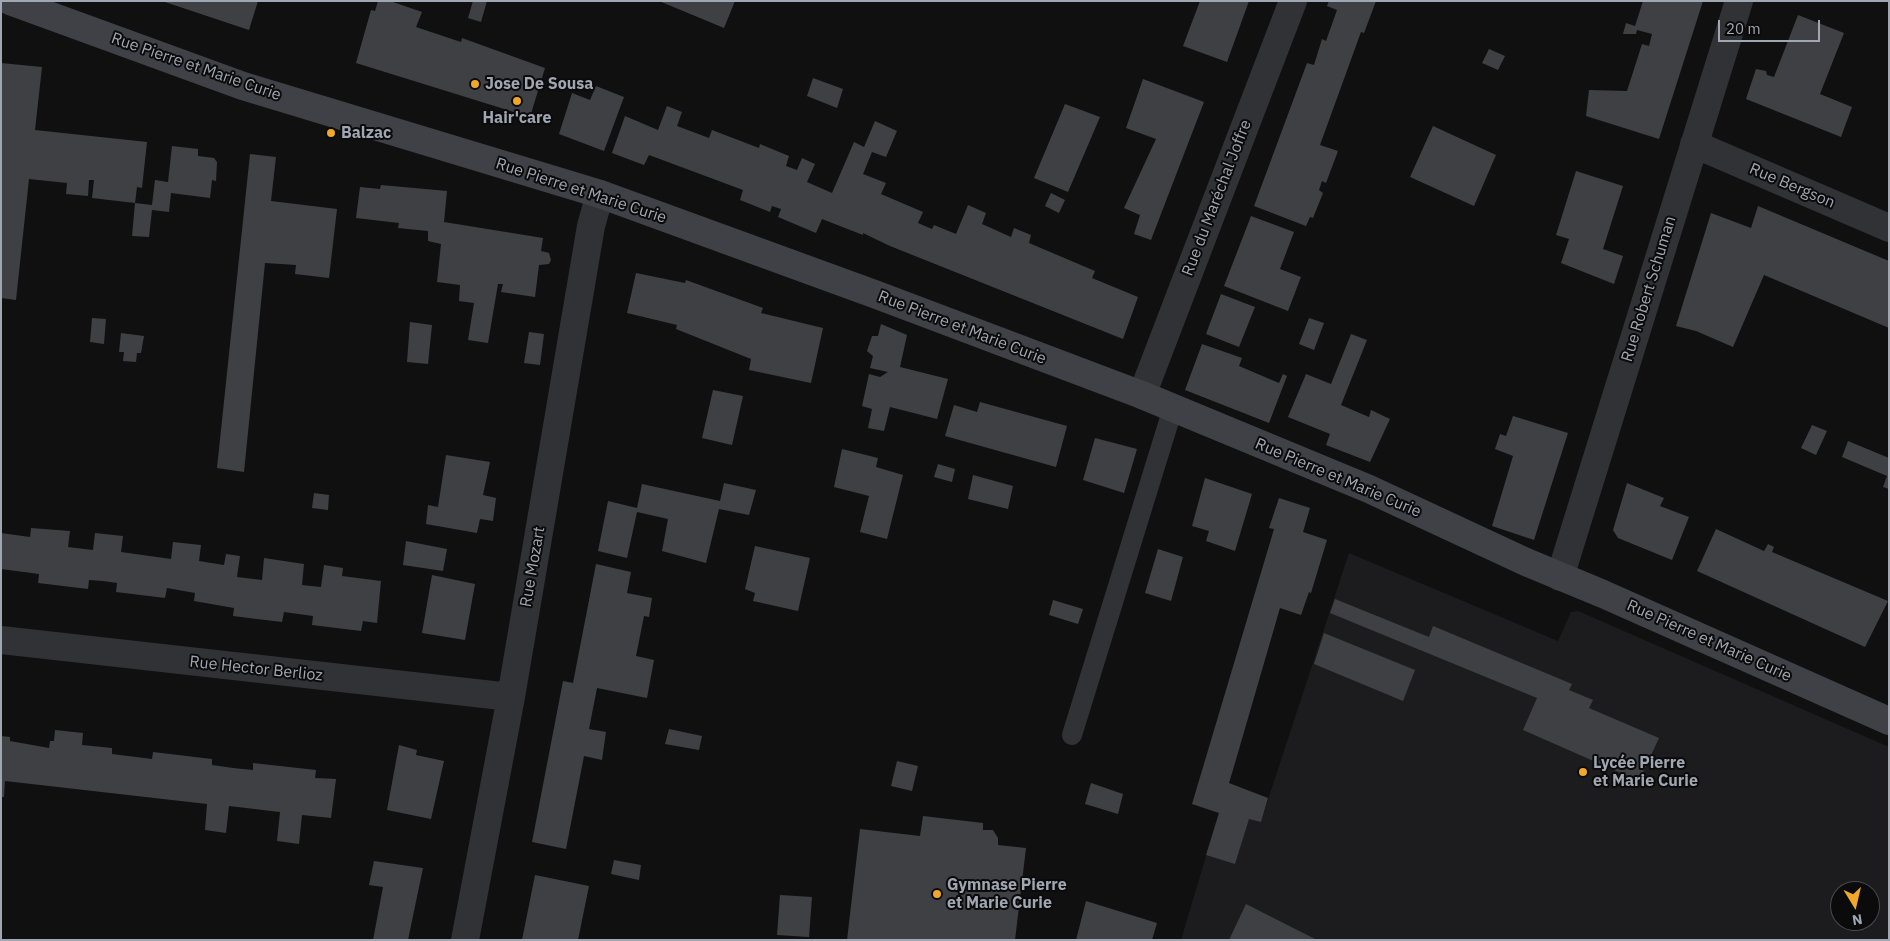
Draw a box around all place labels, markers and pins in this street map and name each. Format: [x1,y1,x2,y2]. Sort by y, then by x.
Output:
place label: Jose De Sousa [485,74,593,94]
marker: Jose De Sousa [469,78,481,90]
marker: Hair'care [511,95,523,107]
place label: Hair'care [483,108,551,128]
place label: Balzac [341,123,391,143]
marker: Balzac [325,127,337,139]
place label: Lycée Pierre et Marie Curie [1593,753,1698,791]
marker: Lycée Pierre et Marie Curie [1577,766,1589,778]
place label: Gymnase Pierre et Marie Curie [947,875,1067,913]
marker: Gymnase Pierre et Marie Curie [931,888,943,900]

